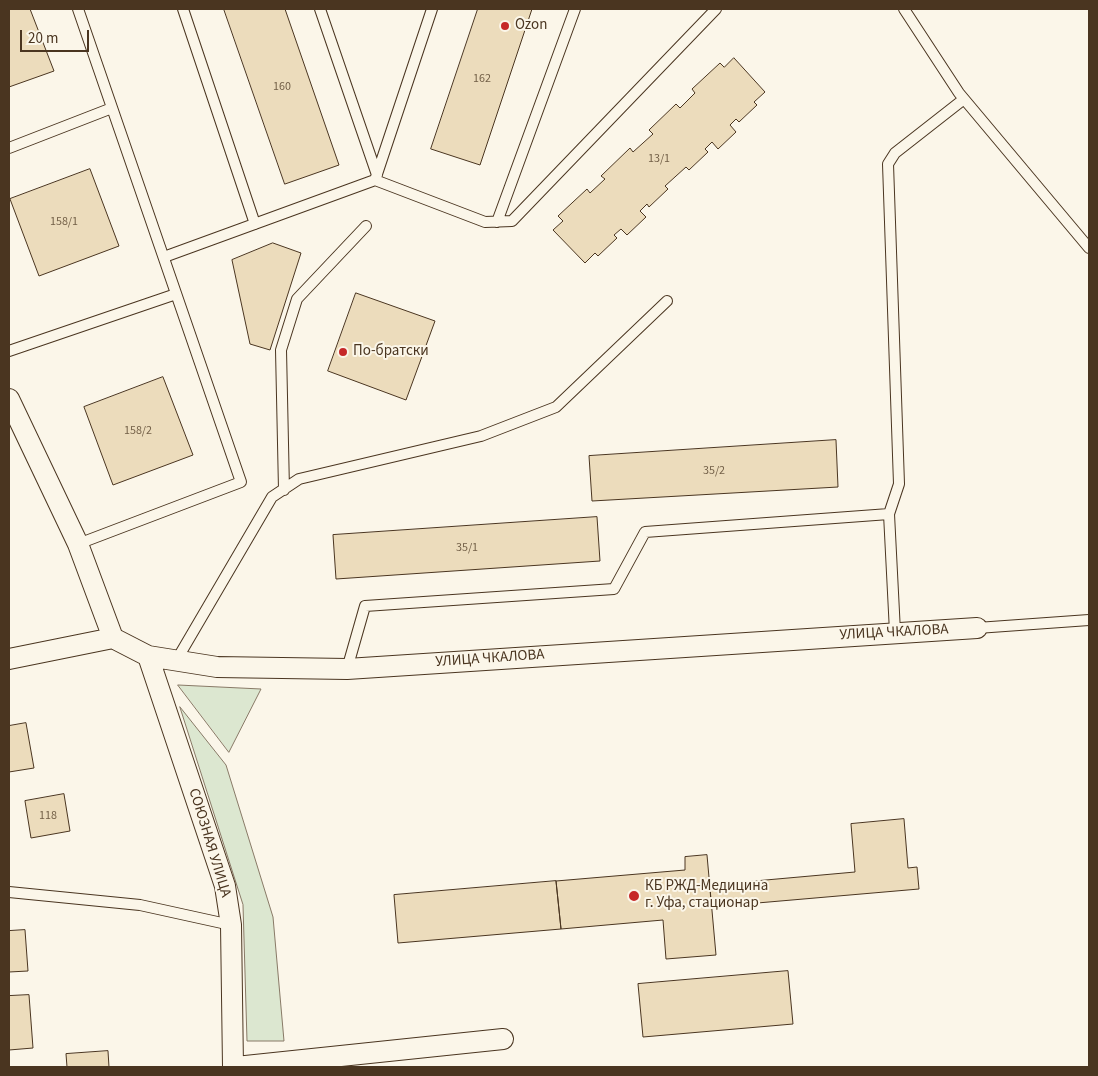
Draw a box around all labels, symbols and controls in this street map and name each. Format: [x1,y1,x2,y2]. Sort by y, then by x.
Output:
place label: Ozon [515,17,547,35]
scale bar [22,20,91,52]
marker: Ozon [499,20,511,32]
text: 20 m [28,28,58,49]
house number: 162 [473,72,491,86]
house number: 160 [273,80,291,94]
house number: 13/1 [648,152,670,166]
house number: 158/1 [50,215,78,229]
place label: По-братски [353,343,429,361]
marker: По-братски [337,346,349,358]
house number: 158/2 [124,424,152,438]
house number: 35/2 [703,464,725,478]
house number: 35/1 [456,541,478,555]
street label: УЛИЦА ЧКАЛОВА [839,621,949,645]
street label: УЛИЦА ЧКАЛОВА [435,646,545,672]
street label: СОЮЗНАЯ УЛИЦА [184,786,234,900]
house number: 118 [39,809,57,823]
place label: КБ РЖД-Медицина г. Уфа, стационар [645,878,768,913]
marker: КБ РЖД-Медицина г. Уфа, стационар [627,889,641,903]

